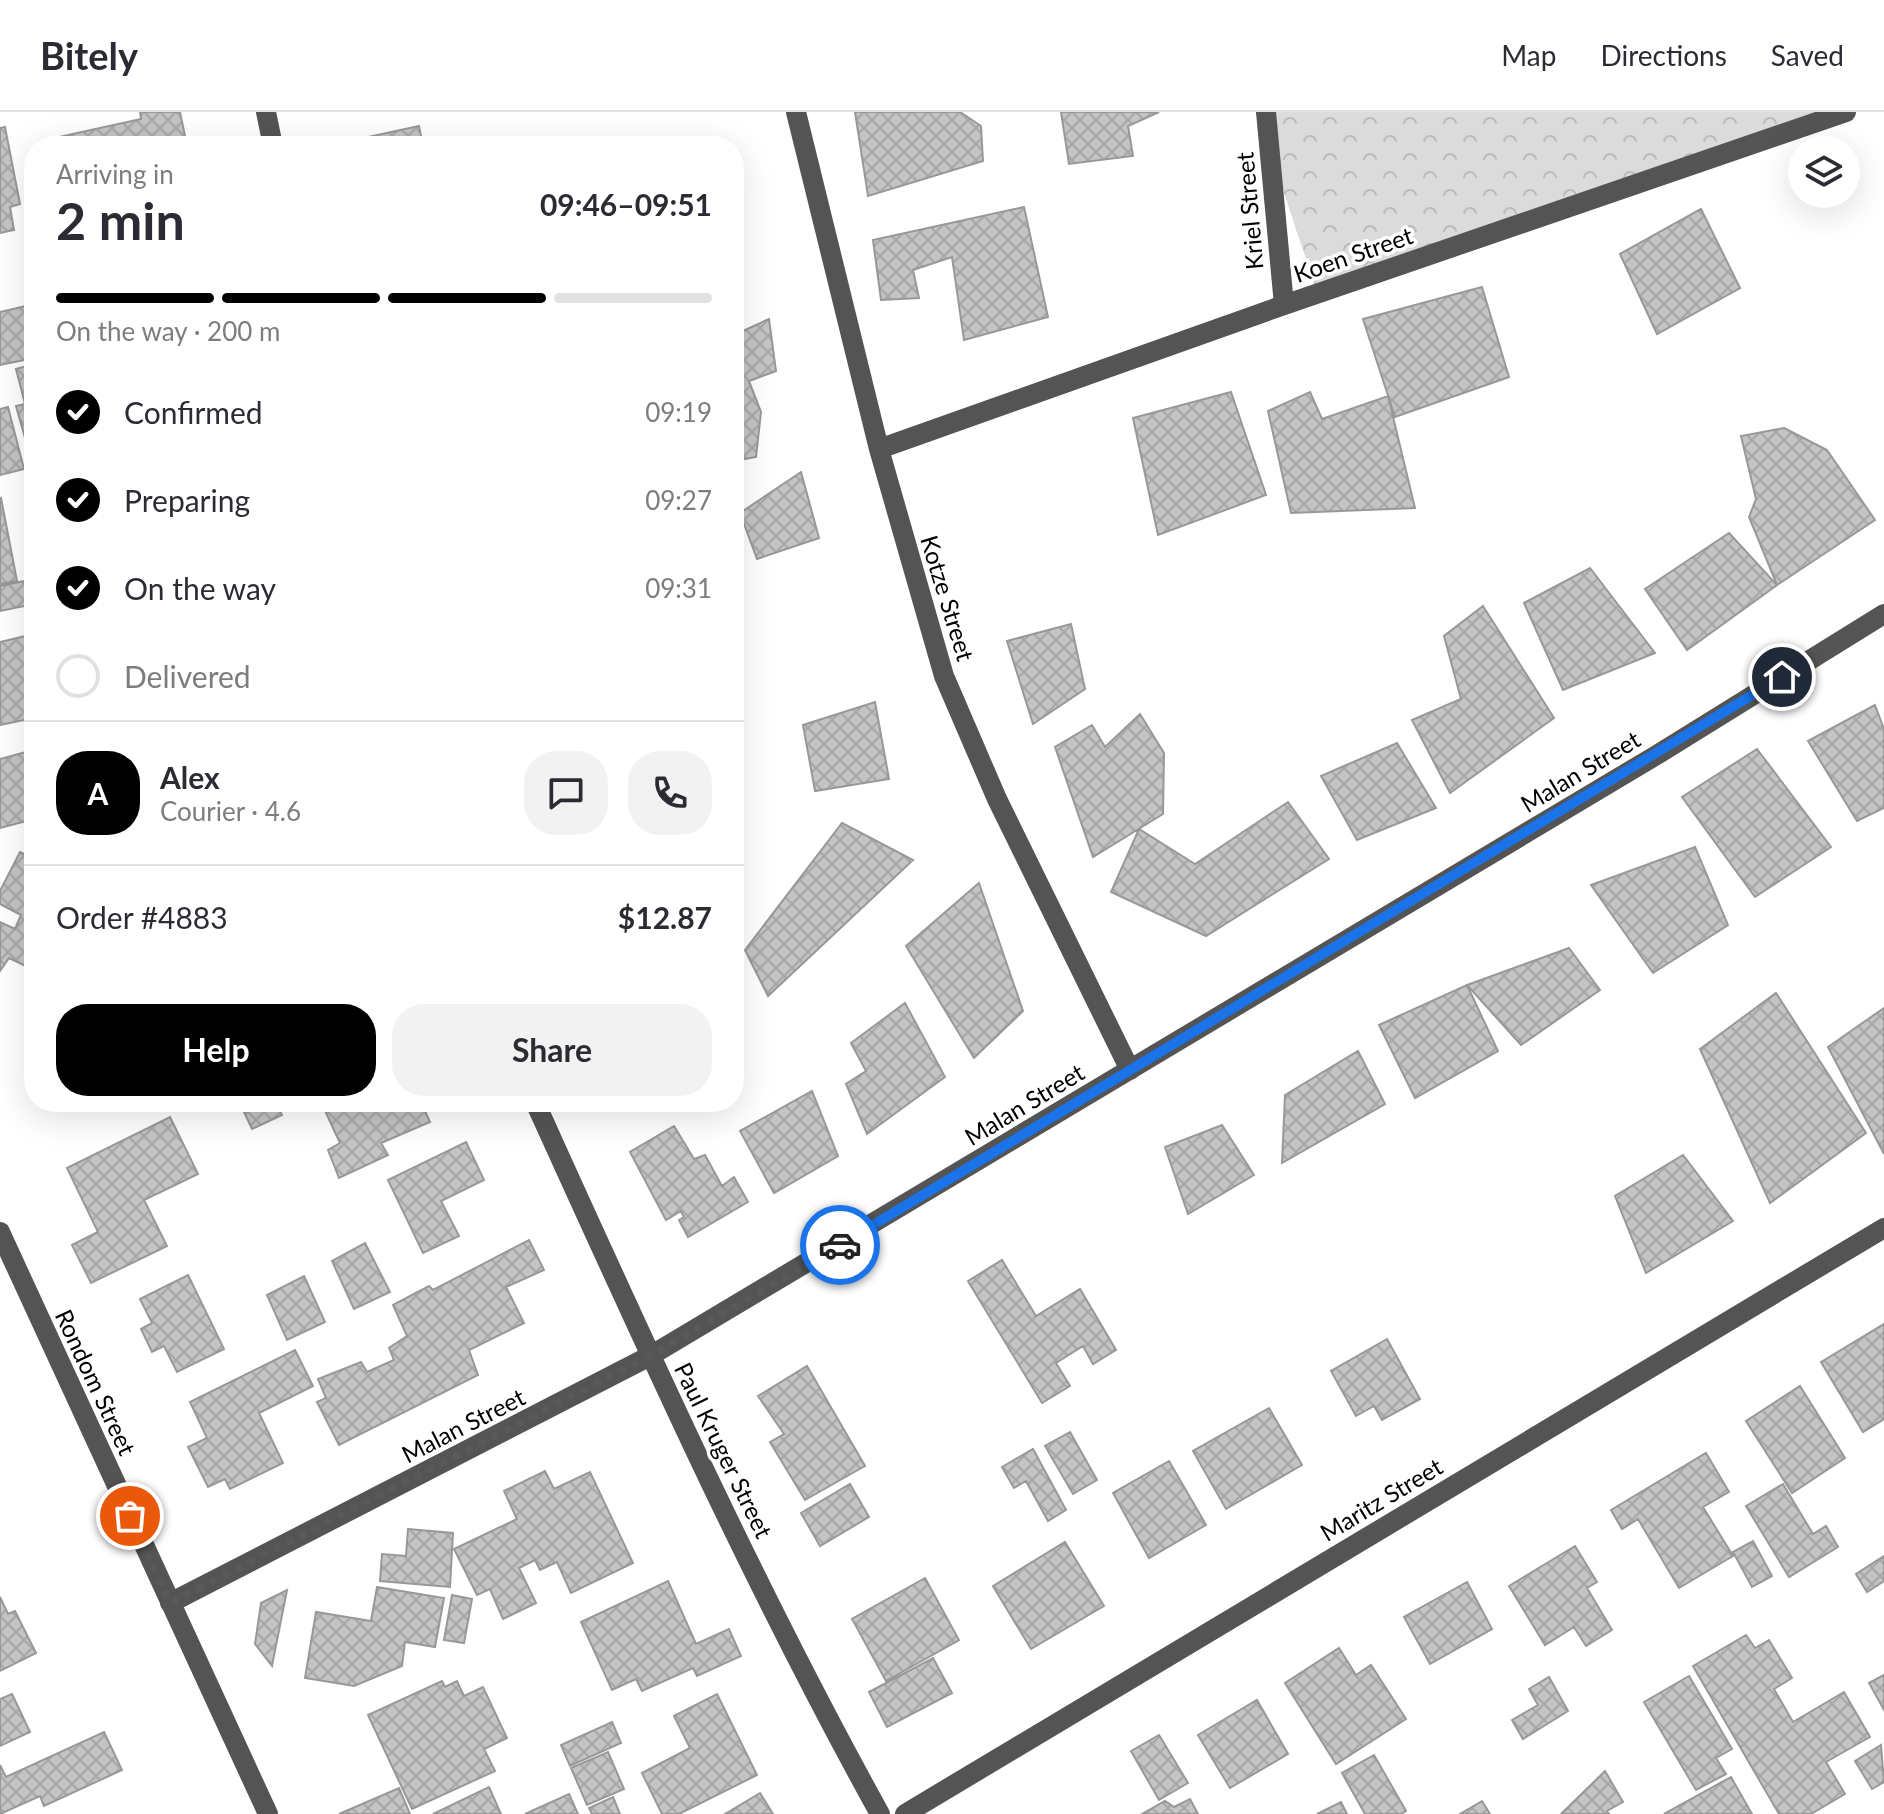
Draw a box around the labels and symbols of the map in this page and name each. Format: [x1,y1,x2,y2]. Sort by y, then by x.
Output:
street label: Kriel Street [1229,151,1269,271]
street label: Koen Street [1290,220,1417,288]
street label: Kotze Street [915,532,981,665]
pin [1748,643,1816,711]
street label: Malan Street [1515,724,1645,818]
street label: Malan Street [959,1057,1089,1151]
courier [800,1205,880,1285]
street label: Rondom Street [50,1305,143,1460]
street label: Paul Kruger Street [669,1357,779,1543]
street label: Malan Street [397,1381,530,1468]
street label: Maritz Street [1315,1451,1448,1547]
pin [96,1482,164,1550]

